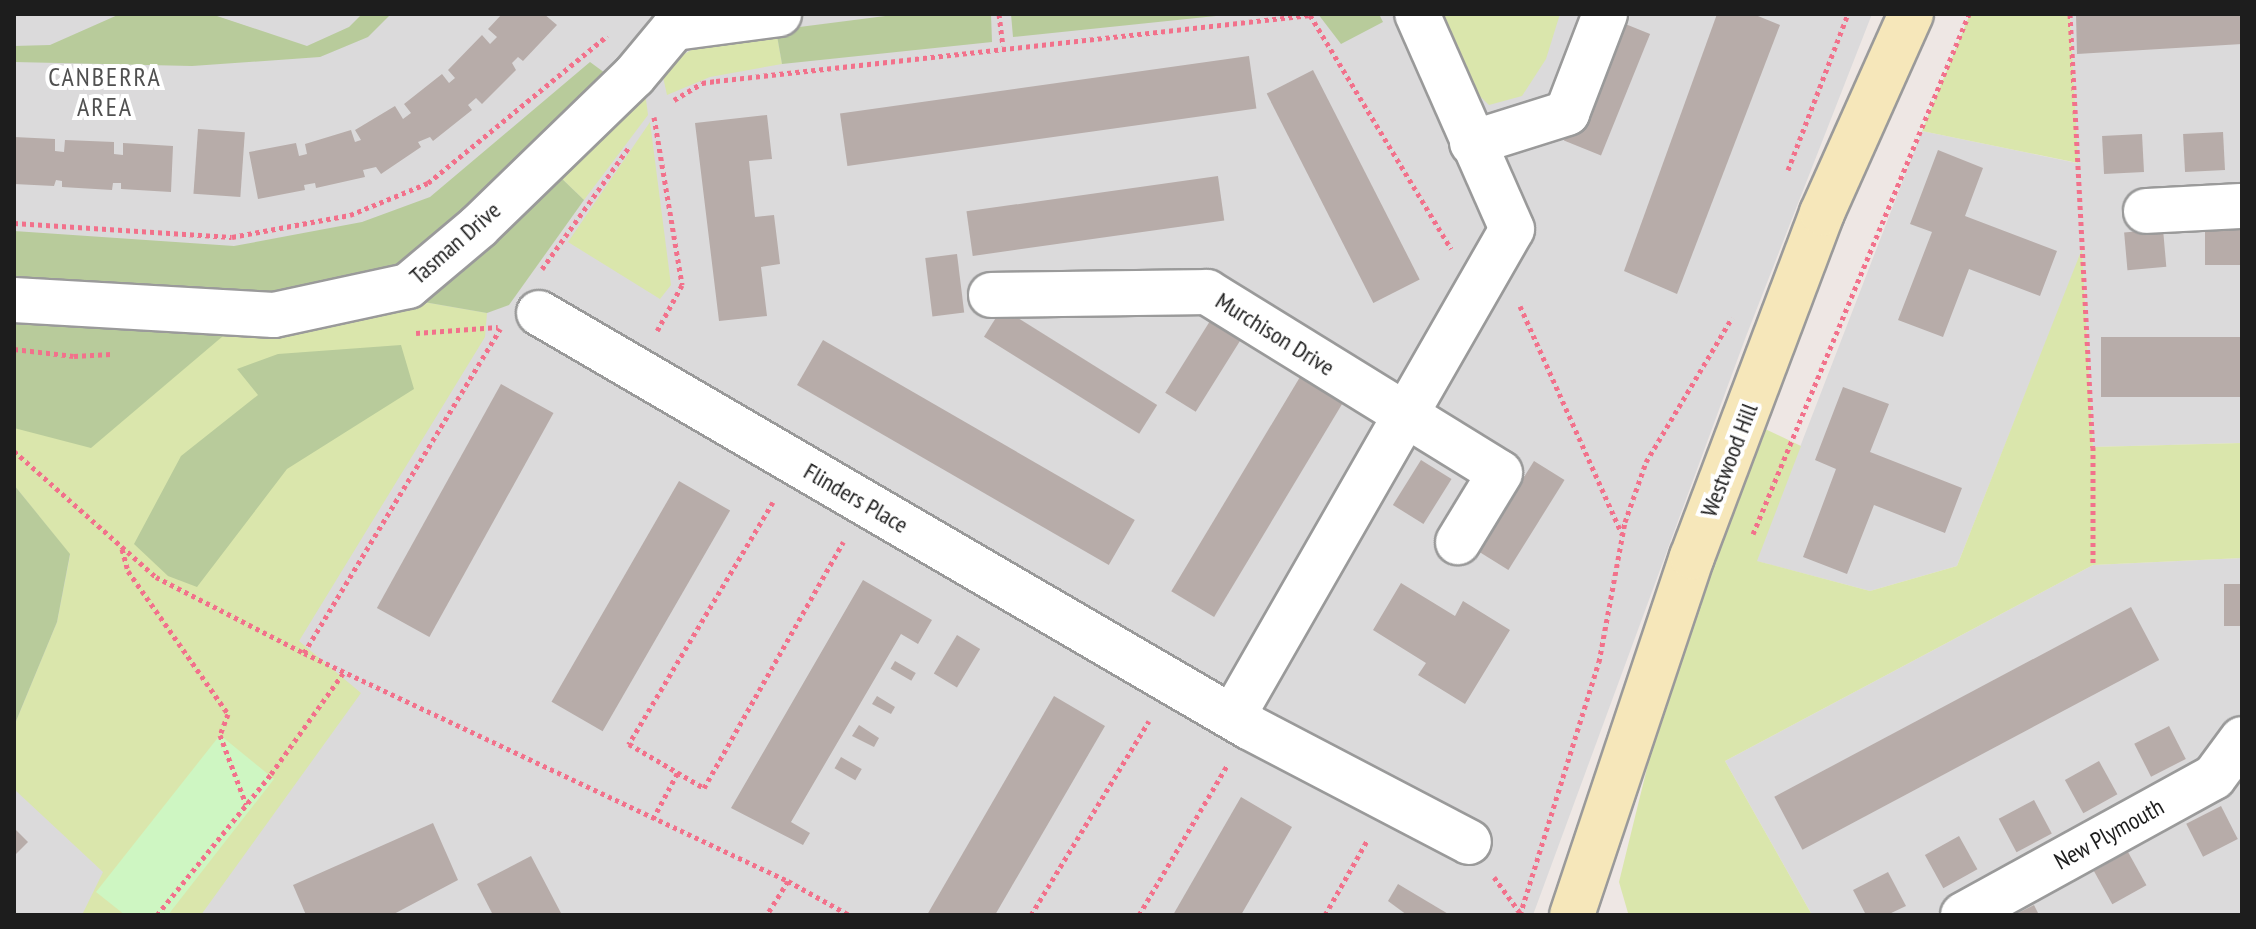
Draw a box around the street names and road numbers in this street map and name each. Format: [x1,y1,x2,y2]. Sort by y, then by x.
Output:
street label: Tasman Drive [404,196,506,290]
street label: Murchison Drive [1210,286,1340,382]
street label: Westwood Hill [1694,399,1764,521]
street label: Flinders Place [799,457,913,539]
street label: New Plymouth [2049,792,2169,876]

